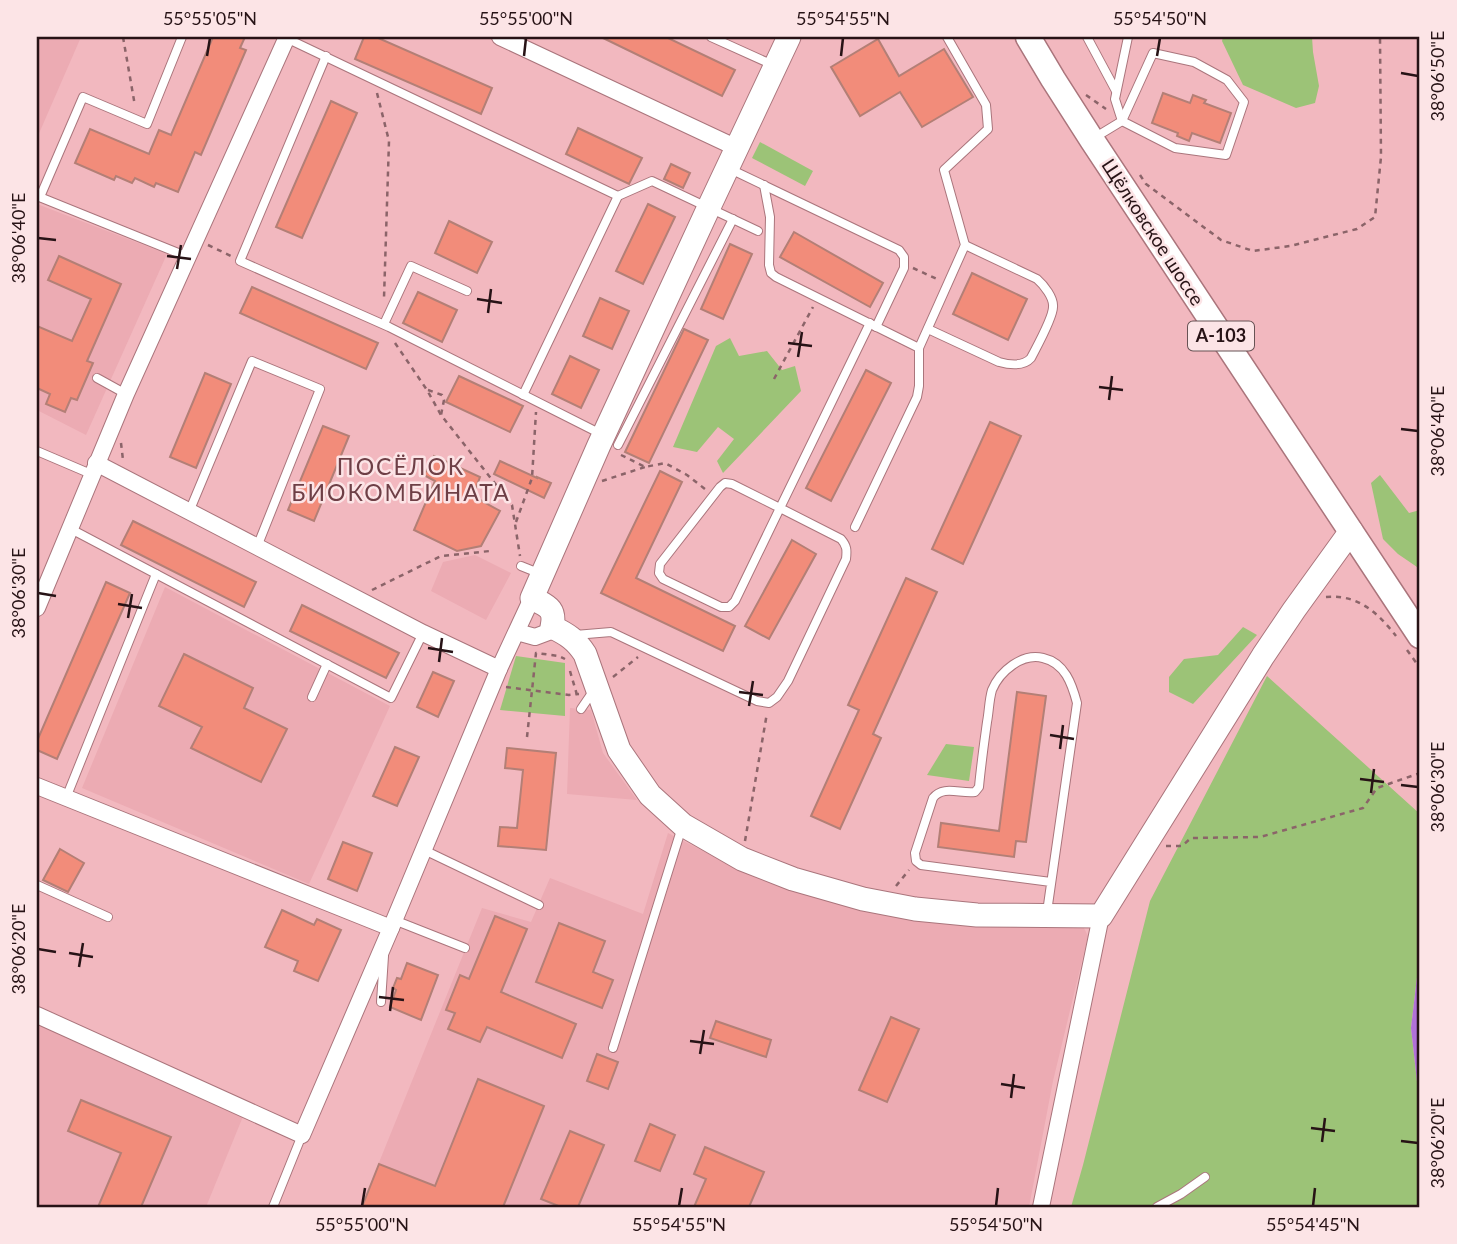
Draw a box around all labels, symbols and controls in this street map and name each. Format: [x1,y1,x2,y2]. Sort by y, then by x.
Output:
text: 55°55'05"N [163,7,257,29]
text: 55°55'00"N [479,7,573,29]
text: 55°54'55"N [796,7,890,29]
text: 55°54'50"N [1113,7,1207,29]
text: 38°06'50"E [1426,31,1448,121]
street label: Щёлковское шоссе [1097,154,1209,309]
text: 38°06'40"E [7,193,29,283]
road number: А-103 [1188,322,1254,350]
text: 38°06'40"E [1426,386,1448,476]
district label: ПОСЁЛОК БИОКОМБИНАТА [291,452,511,506]
text: 38°06'30"E [7,548,29,638]
text: 38°06'30"E [1426,742,1448,832]
text: 38°06'20"E [7,904,29,994]
text: 38°06'20"E [1426,1098,1448,1188]
text: 55°55'00"N [315,1213,409,1235]
text: 55°54'55"N [632,1213,726,1235]
text: 55°54'50"N [949,1213,1043,1235]
text: 55°54'45"N [1266,1213,1360,1235]

